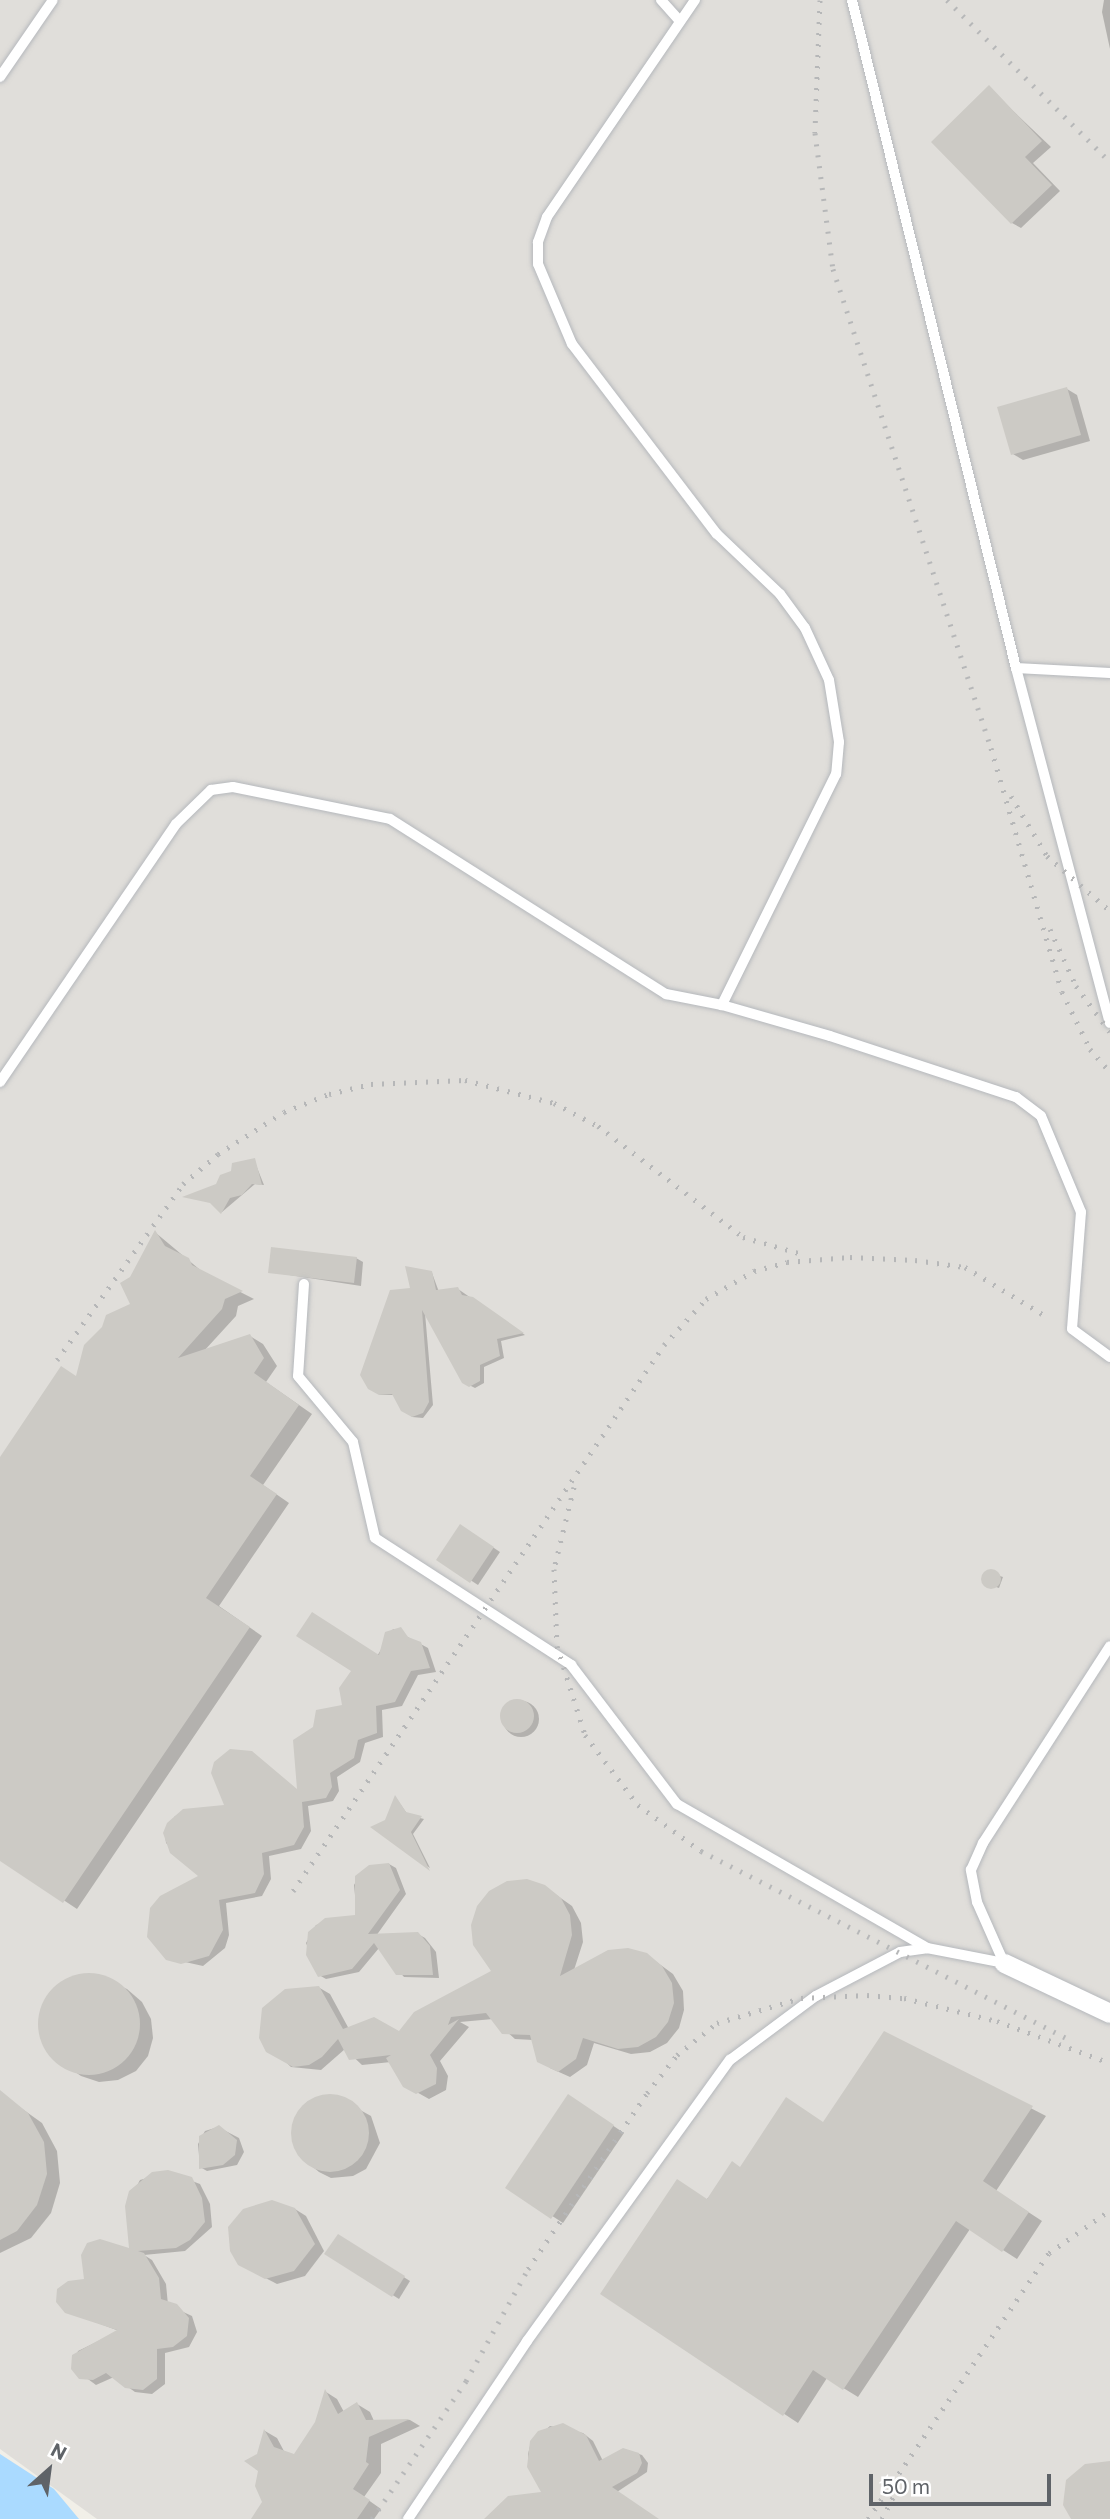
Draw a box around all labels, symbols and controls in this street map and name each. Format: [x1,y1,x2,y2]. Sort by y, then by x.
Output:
north arrow [14,2435,84,2505]
text: N [47,2438,71,2465]
scale bar [872,2460,1054,2504]
text: 50 m [882,2473,930,2498]

